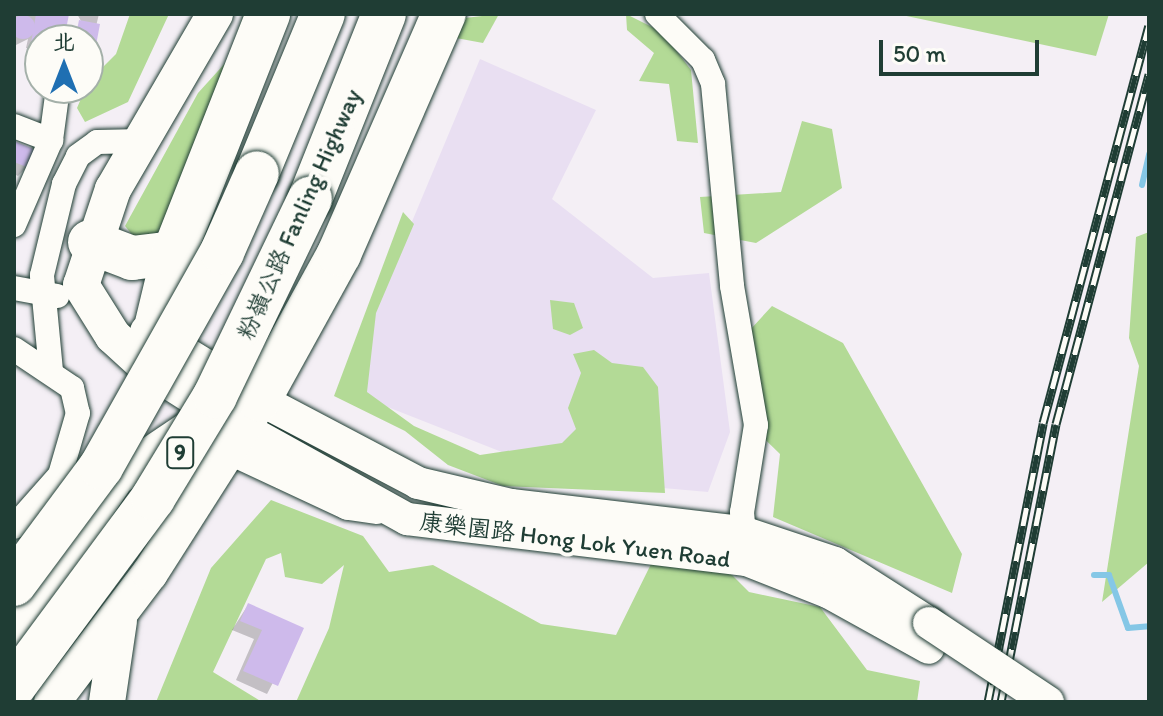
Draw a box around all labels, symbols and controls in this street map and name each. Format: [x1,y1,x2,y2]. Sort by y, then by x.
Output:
north arrow [24,24,104,104]
scale bar [883,24,1043,74]
text: 北 [53,28,75,55]
text: 50 m [893,39,946,68]
street label: 粉嶺公路 Fanling Highway [231,85,367,343]
road number: 9 [166,435,194,471]
street label: 康樂園路 Hong Lok Yuen Road [419,507,731,573]

